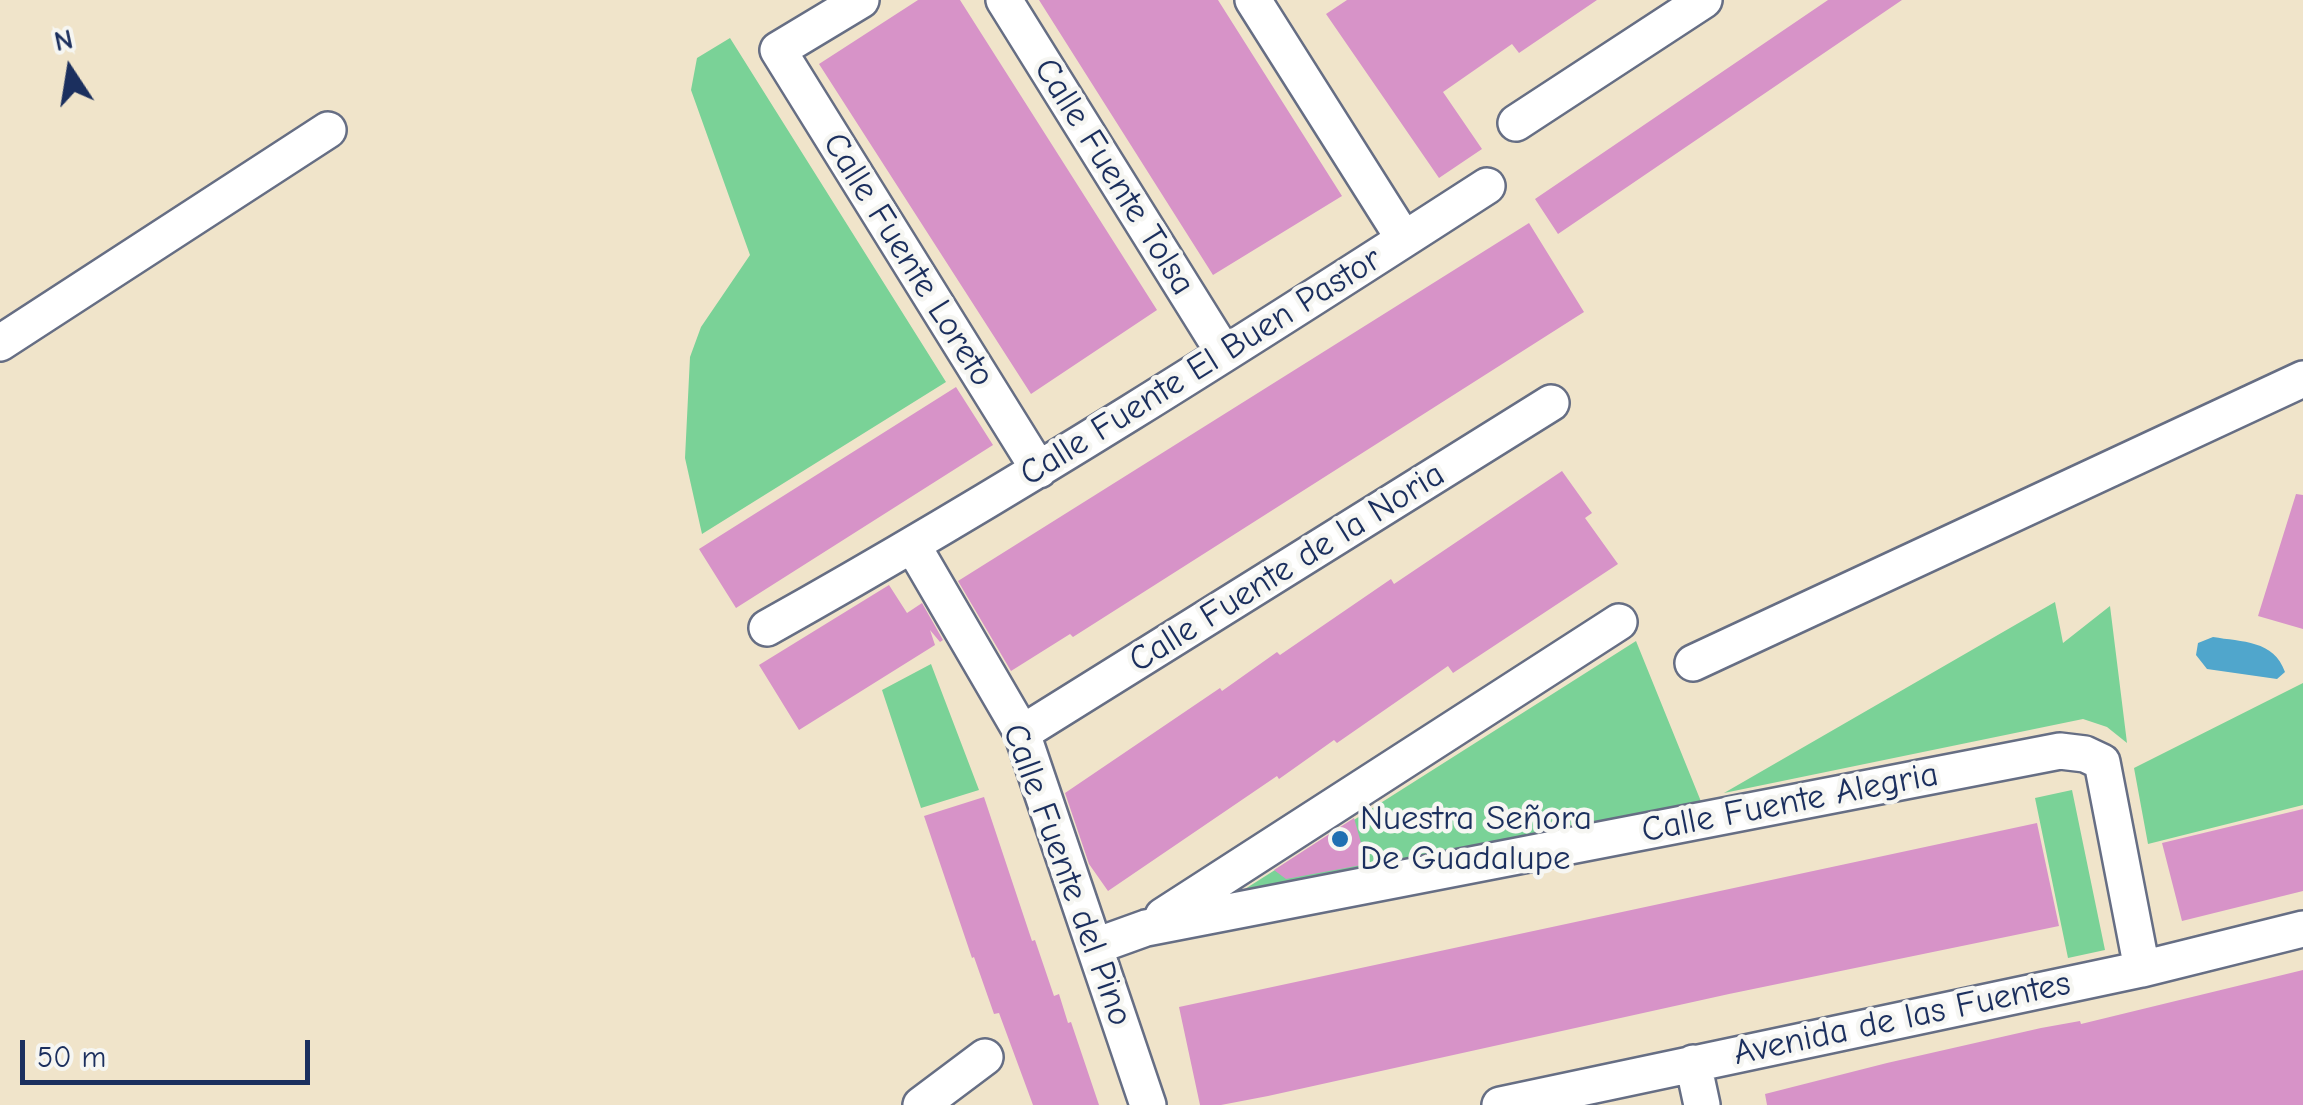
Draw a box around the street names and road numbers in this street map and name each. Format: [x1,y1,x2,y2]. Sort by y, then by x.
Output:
street label: Calle Fuente Tolsa [1024,51,1204,303]
street label: Calle Fuente Loreto [813,125,1003,395]
street label: Calle Fuente El Buen Pastor [1013,238,1389,496]
street label: Calle Fuente de la Noria [1122,454,1452,682]
street label: Calle Fuente del Pino [993,718,1141,1032]
street label: Calle Fuente Alegria [1638,754,1942,852]
street label: Avenida de las Fuentes [1730,963,2074,1075]

